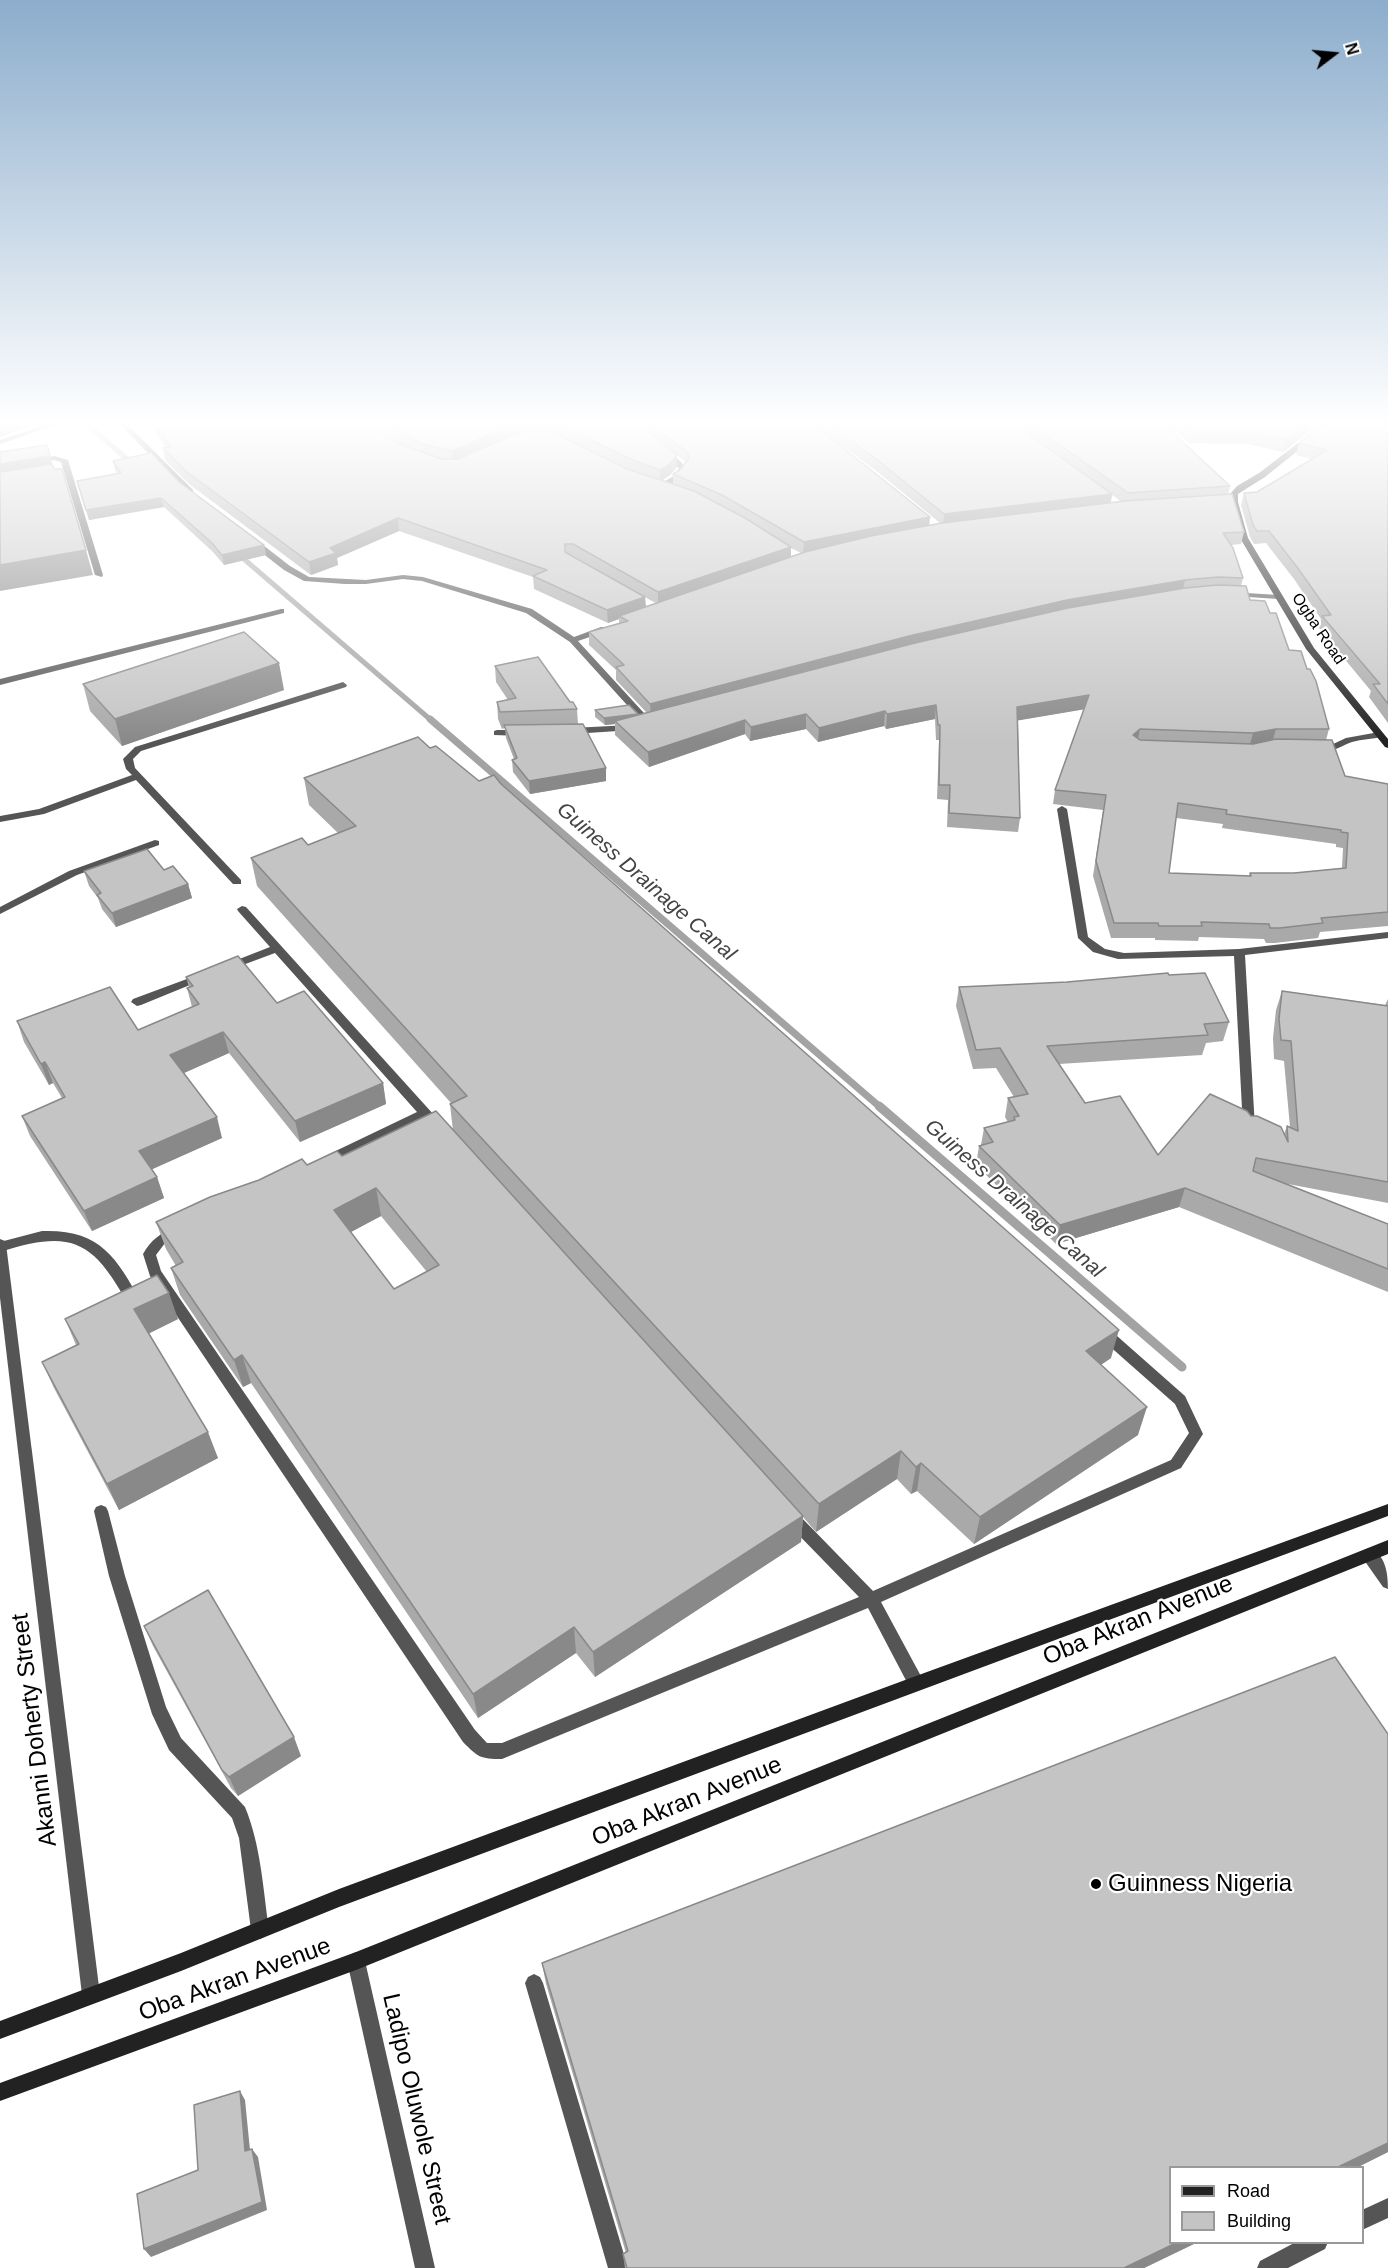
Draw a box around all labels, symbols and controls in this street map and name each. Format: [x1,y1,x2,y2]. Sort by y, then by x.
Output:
north arrow [1304,24,1364,84]
text: N [1342,41,1362,57]
street label: Ogba Road [1287,590,1349,668]
water label: Guiness Drainage Canal [551,797,741,967]
water label: Guiness Drainage Canal [919,1114,1109,1284]
street label: Oba Akran Avenue [1039,1570,1237,1672]
street label: Akanni Doherty Street [6,1612,64,1848]
street label: Oba Akran Avenue [588,1751,786,1853]
place label: Guinness Nigeria [1108,1870,1292,1898]
marker: Guinness Nigeria [1089,1877,1103,1891]
street label: Oba Akran Avenue [135,1932,335,2028]
street label: Ladipo Oluwole Street [375,1991,457,2227]
legend [1169,2166,1364,2244]
text: Road [1227,2181,1270,2201]
text: Building [1227,2211,1291,2231]

